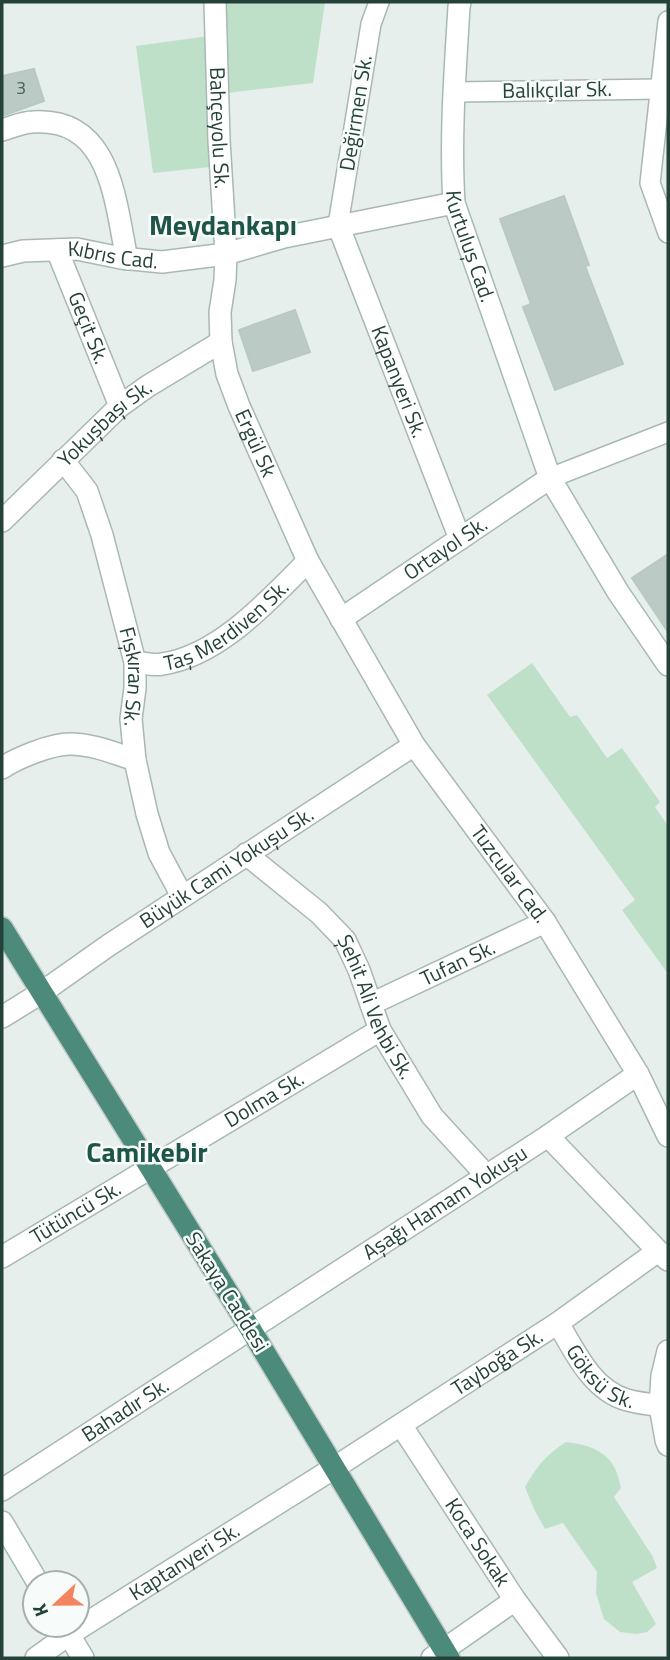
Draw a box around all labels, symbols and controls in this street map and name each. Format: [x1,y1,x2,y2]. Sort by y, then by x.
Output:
street label: Değirmen Sk. [330,53,380,173]
street label: Bahçeyolu Sk. [202,67,239,190]
street label: Balıkçılar Sk. [502,72,612,106]
house number: 3 [16,74,26,101]
street label: Kurtuluş Cad. [438,190,504,306]
district label: Meydankapı [149,203,297,246]
street label: Kıbrıs Cad. [67,232,160,277]
street label: Geçit Sk. [60,287,118,368]
street label: Kapanyeri Sk. [363,320,436,442]
street label: Yokuşbaşı Sk. [49,371,158,474]
street label: Ergül Sk [227,403,286,482]
street label: Ortayol Sk. [396,508,493,588]
street label: Taş Merdiven Sk. [161,572,296,678]
street label: Fışkıran Sk. [112,623,152,727]
street label: Büyük Cami Yokuşu Sk. [133,798,320,936]
street label: Tuzcular Cad. [463,818,557,929]
street label: Şehit Ali Vehbi Sk. [330,929,423,1085]
street label: Tufan Sk. [415,931,500,994]
street label: Dolma Sk. [218,1062,310,1135]
district label: Camikebir [86,1130,208,1173]
street label: Aşağı Hamam Yokuşu [356,1137,533,1267]
street label: Tütüncü Sk. [24,1172,127,1252]
street label: Sakaya Caddesi [178,1225,278,1358]
street label: Tayboğa Sk. [444,1320,549,1403]
street label: Göksü Sk. [559,1338,637,1416]
street label: Bahadır Sk. [75,1369,175,1450]
street label: Koca Sokak [438,1491,519,1592]
street label: Kaptanyeri Sk. [122,1514,246,1608]
north arrow [21,1569,91,1639]
text: K [24,1600,55,1621]

